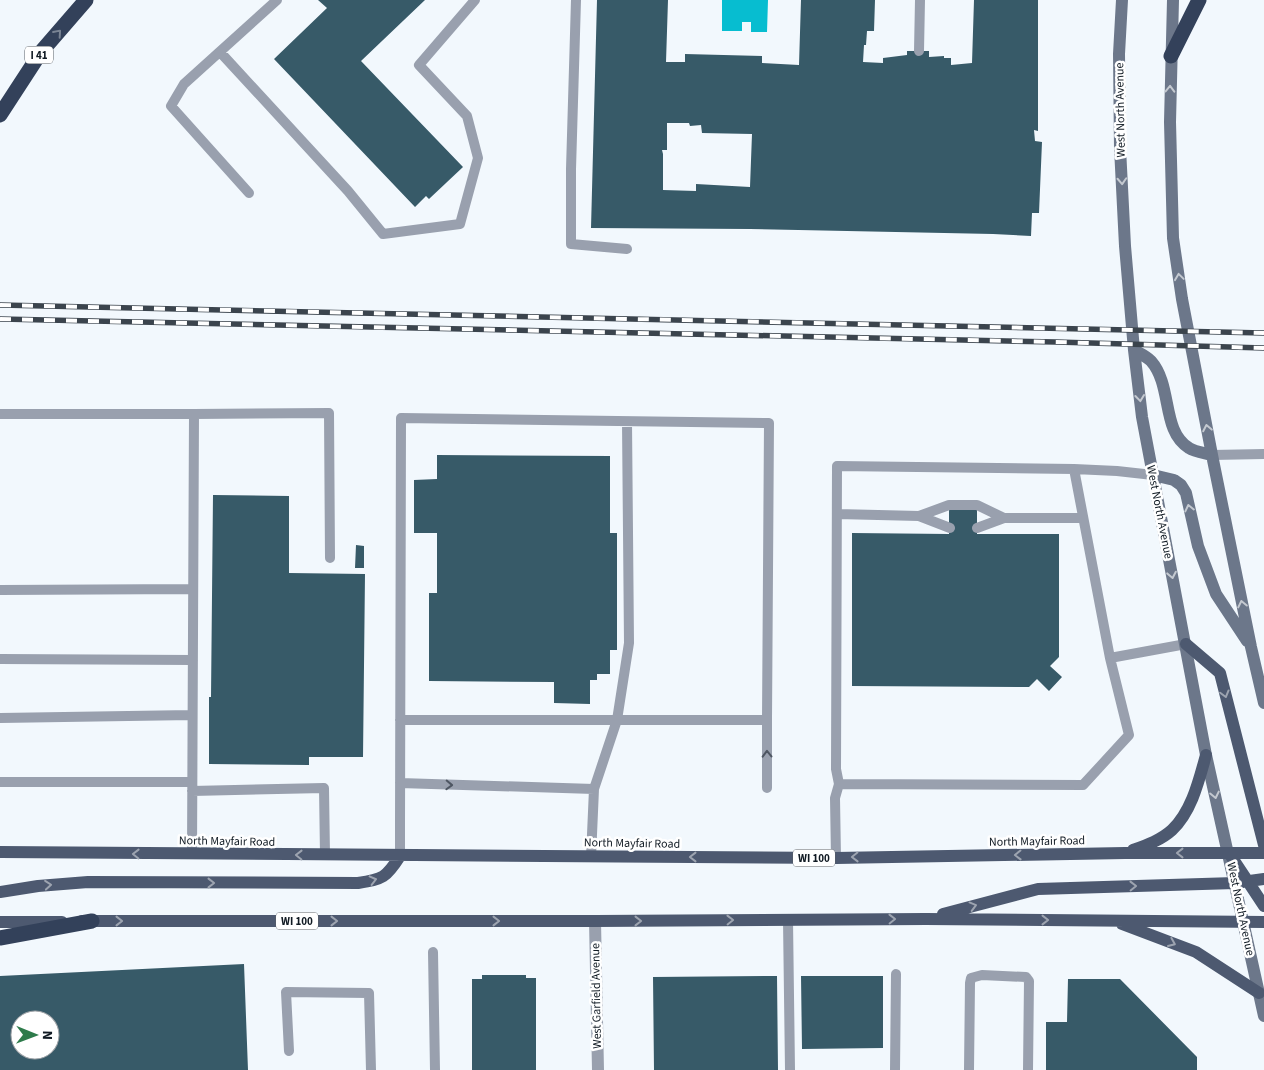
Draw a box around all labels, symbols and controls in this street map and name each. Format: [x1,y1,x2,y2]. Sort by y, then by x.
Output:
one-way arrow [52,29,61,38]
road number: I 41 [25,46,53,64]
street label: West North Avenue [1111,62,1130,158]
one-way arrow [1165,85,1176,93]
one-way arrow [1116,177,1127,185]
one-way arrow [1174,273,1184,282]
one-way arrow [1134,395,1145,403]
one-way arrow [1202,424,1212,432]
street label: West North Avenue [1142,464,1177,560]
one-way arrow [1184,503,1195,512]
one-way arrow [1167,571,1177,580]
one-way arrow [1237,600,1248,609]
one-way arrow [1220,689,1230,697]
one-way arrow [762,750,772,758]
one-way arrow [445,779,453,790]
one-way arrow [1209,791,1220,800]
street label: North Mayfair Road [179,832,275,851]
street label: North Mayfair Road [989,832,1085,851]
street label: North Mayfair Road [584,834,680,853]
one-way arrow [1176,848,1184,858]
one-way arrow [132,849,140,859]
one-way arrow [295,850,302,860]
road number: WI 100 [793,850,835,866]
one-way arrow [1013,850,1021,860]
one-way arrow [688,852,696,862]
one-way arrow [851,852,858,862]
street label: West North Avenue [1222,861,1259,957]
one-way arrow [368,875,377,886]
one-way arrow [207,878,215,888]
one-way arrow [45,880,53,891]
one-way arrow [1130,881,1138,892]
one-way arrow [969,901,978,912]
road number: WI 100 [276,912,318,929]
one-way arrow [888,914,896,924]
one-way arrow [726,915,734,926]
one-way arrow [1041,915,1049,925]
one-way arrow [115,916,123,926]
one-way arrow [330,916,338,926]
one-way arrow [492,916,500,926]
one-way arrow [634,916,642,926]
one-way arrow [1167,936,1176,947]
street label: West Garfield Avenue [587,943,606,1049]
north arrow [10,1010,60,1060]
text: N [37,1030,57,1040]

